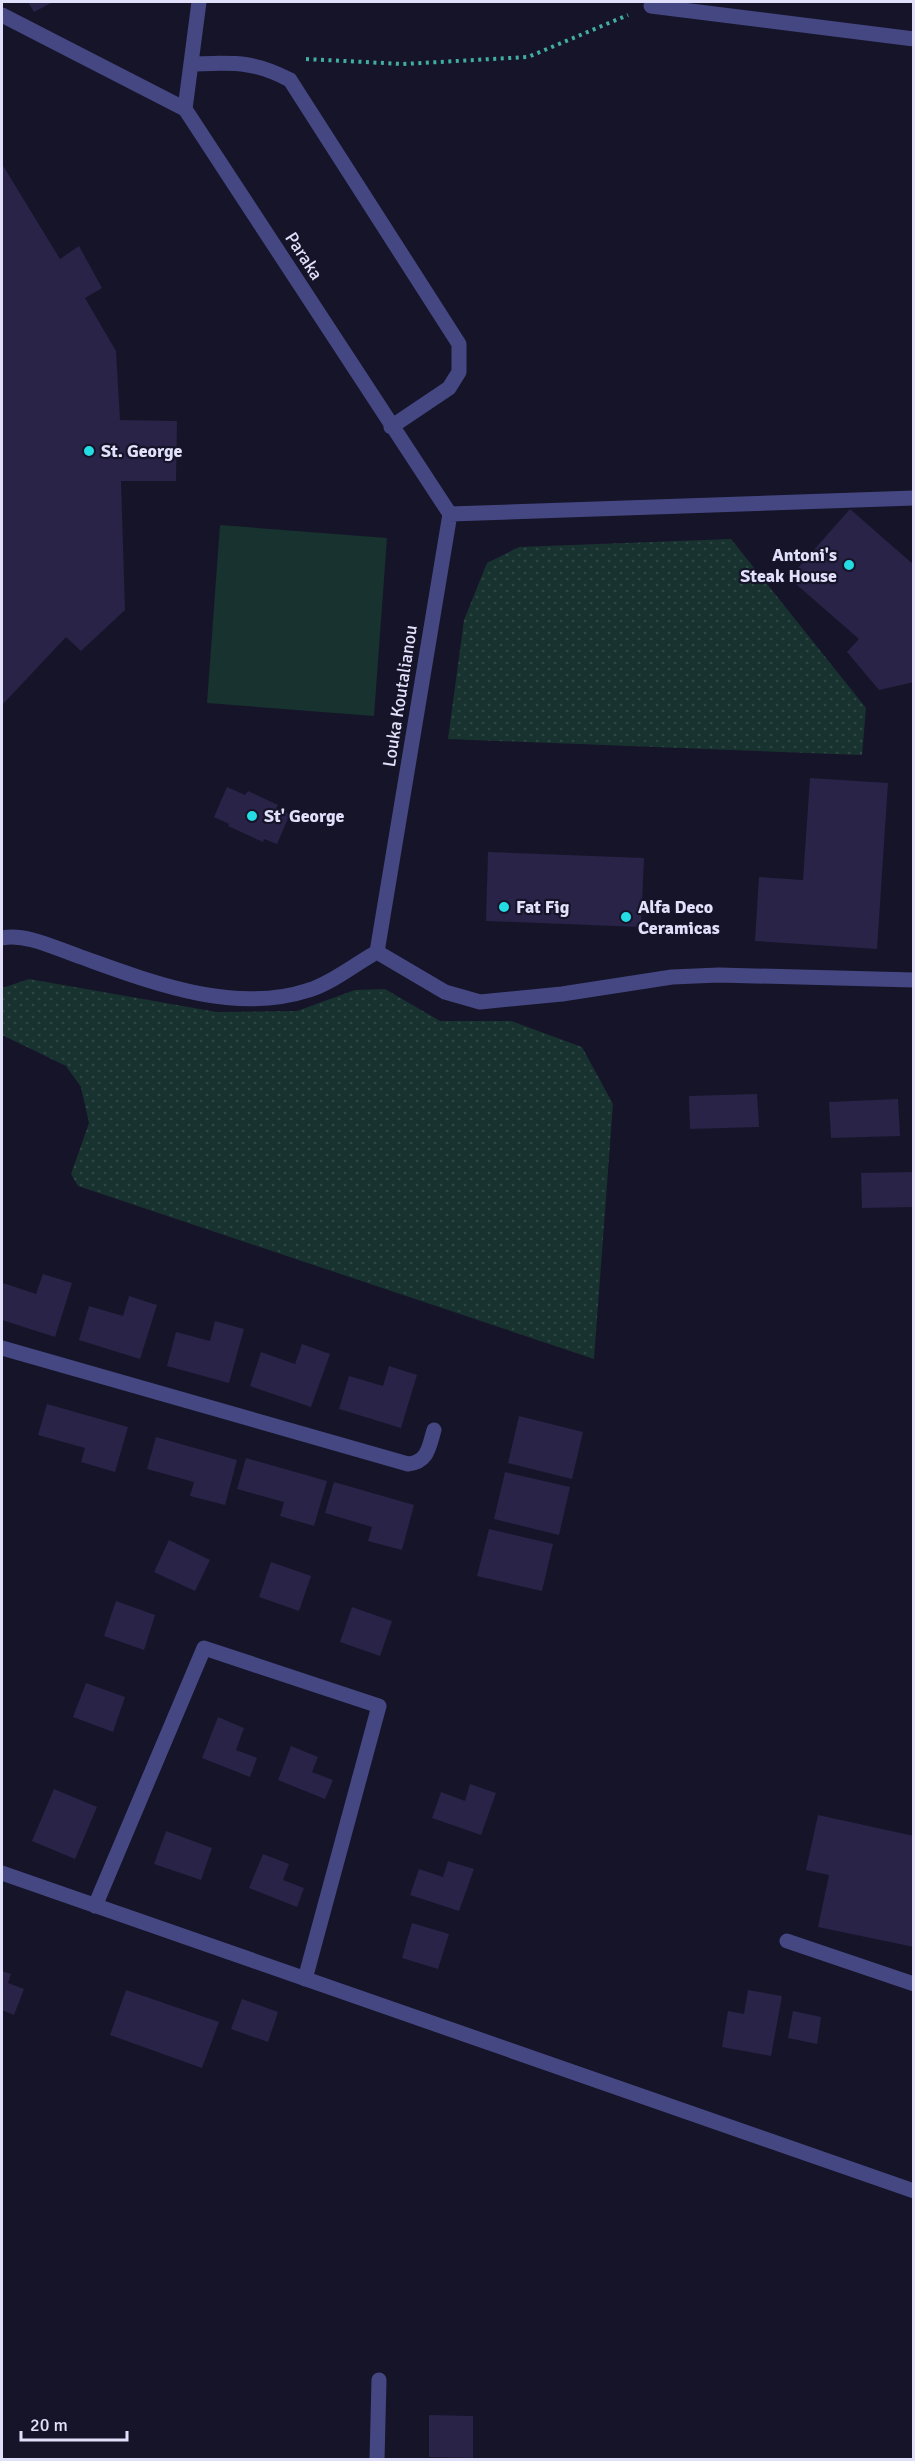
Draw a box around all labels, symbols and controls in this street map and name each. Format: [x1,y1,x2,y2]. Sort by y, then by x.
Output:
street label: Paraka [280,228,328,284]
place label: St. George [101,440,183,462]
marker: St. George [82,444,96,458]
place label: Antoni's Steak House [740,544,837,587]
marker: Antoni's Steak House [842,558,856,572]
street label: Louka Koutalianou [378,623,422,769]
place label: St' George [264,805,345,827]
marker: St' George [245,809,259,823]
place label: Fat Fig [516,896,570,918]
place label: Alfa Deco Ceramicas [638,896,720,939]
marker: Fat Fig [497,900,511,914]
marker: Alfa Deco Ceramicas [619,910,633,924]
scale bar [21,2404,128,2442]
text: 20 m [30,2414,68,2436]

